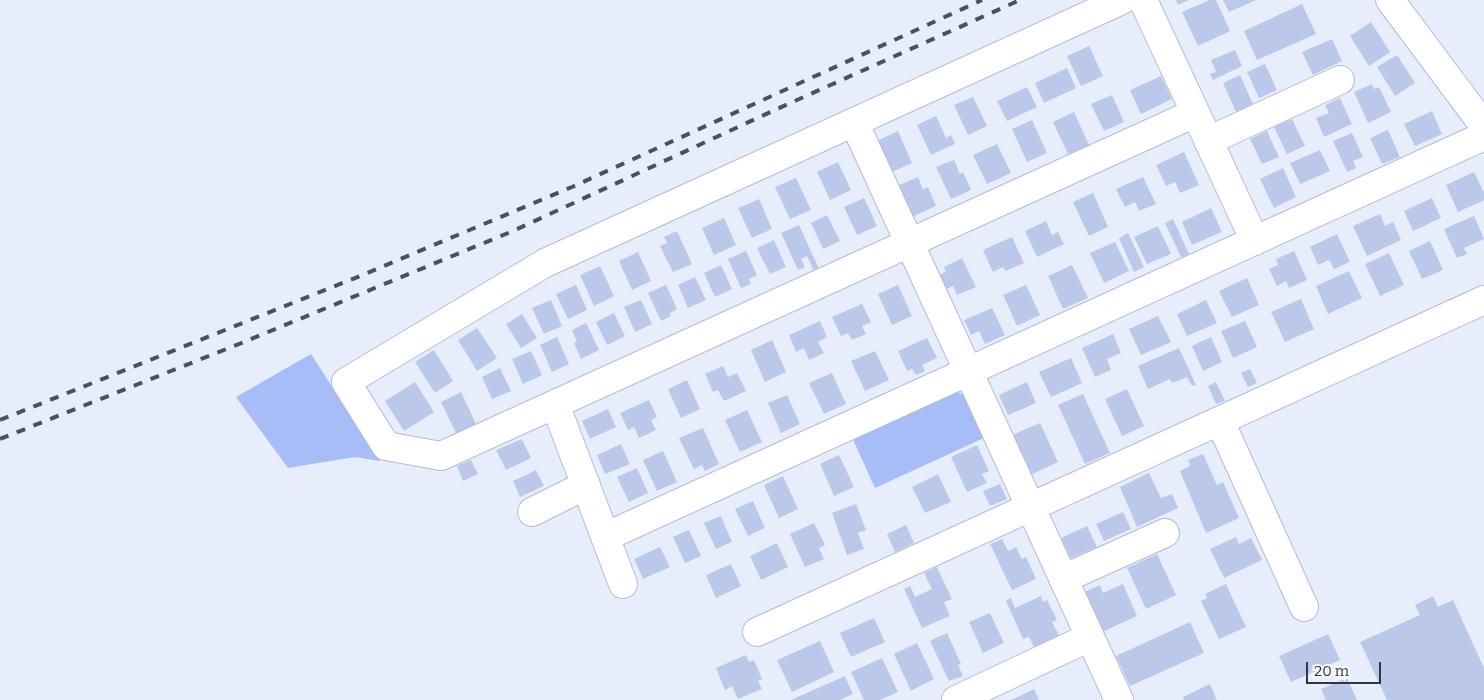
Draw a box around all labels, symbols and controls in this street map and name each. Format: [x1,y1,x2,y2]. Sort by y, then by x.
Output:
scale bar [1309,652,1384,684]
text: 20 m [1314,662,1349,680]

